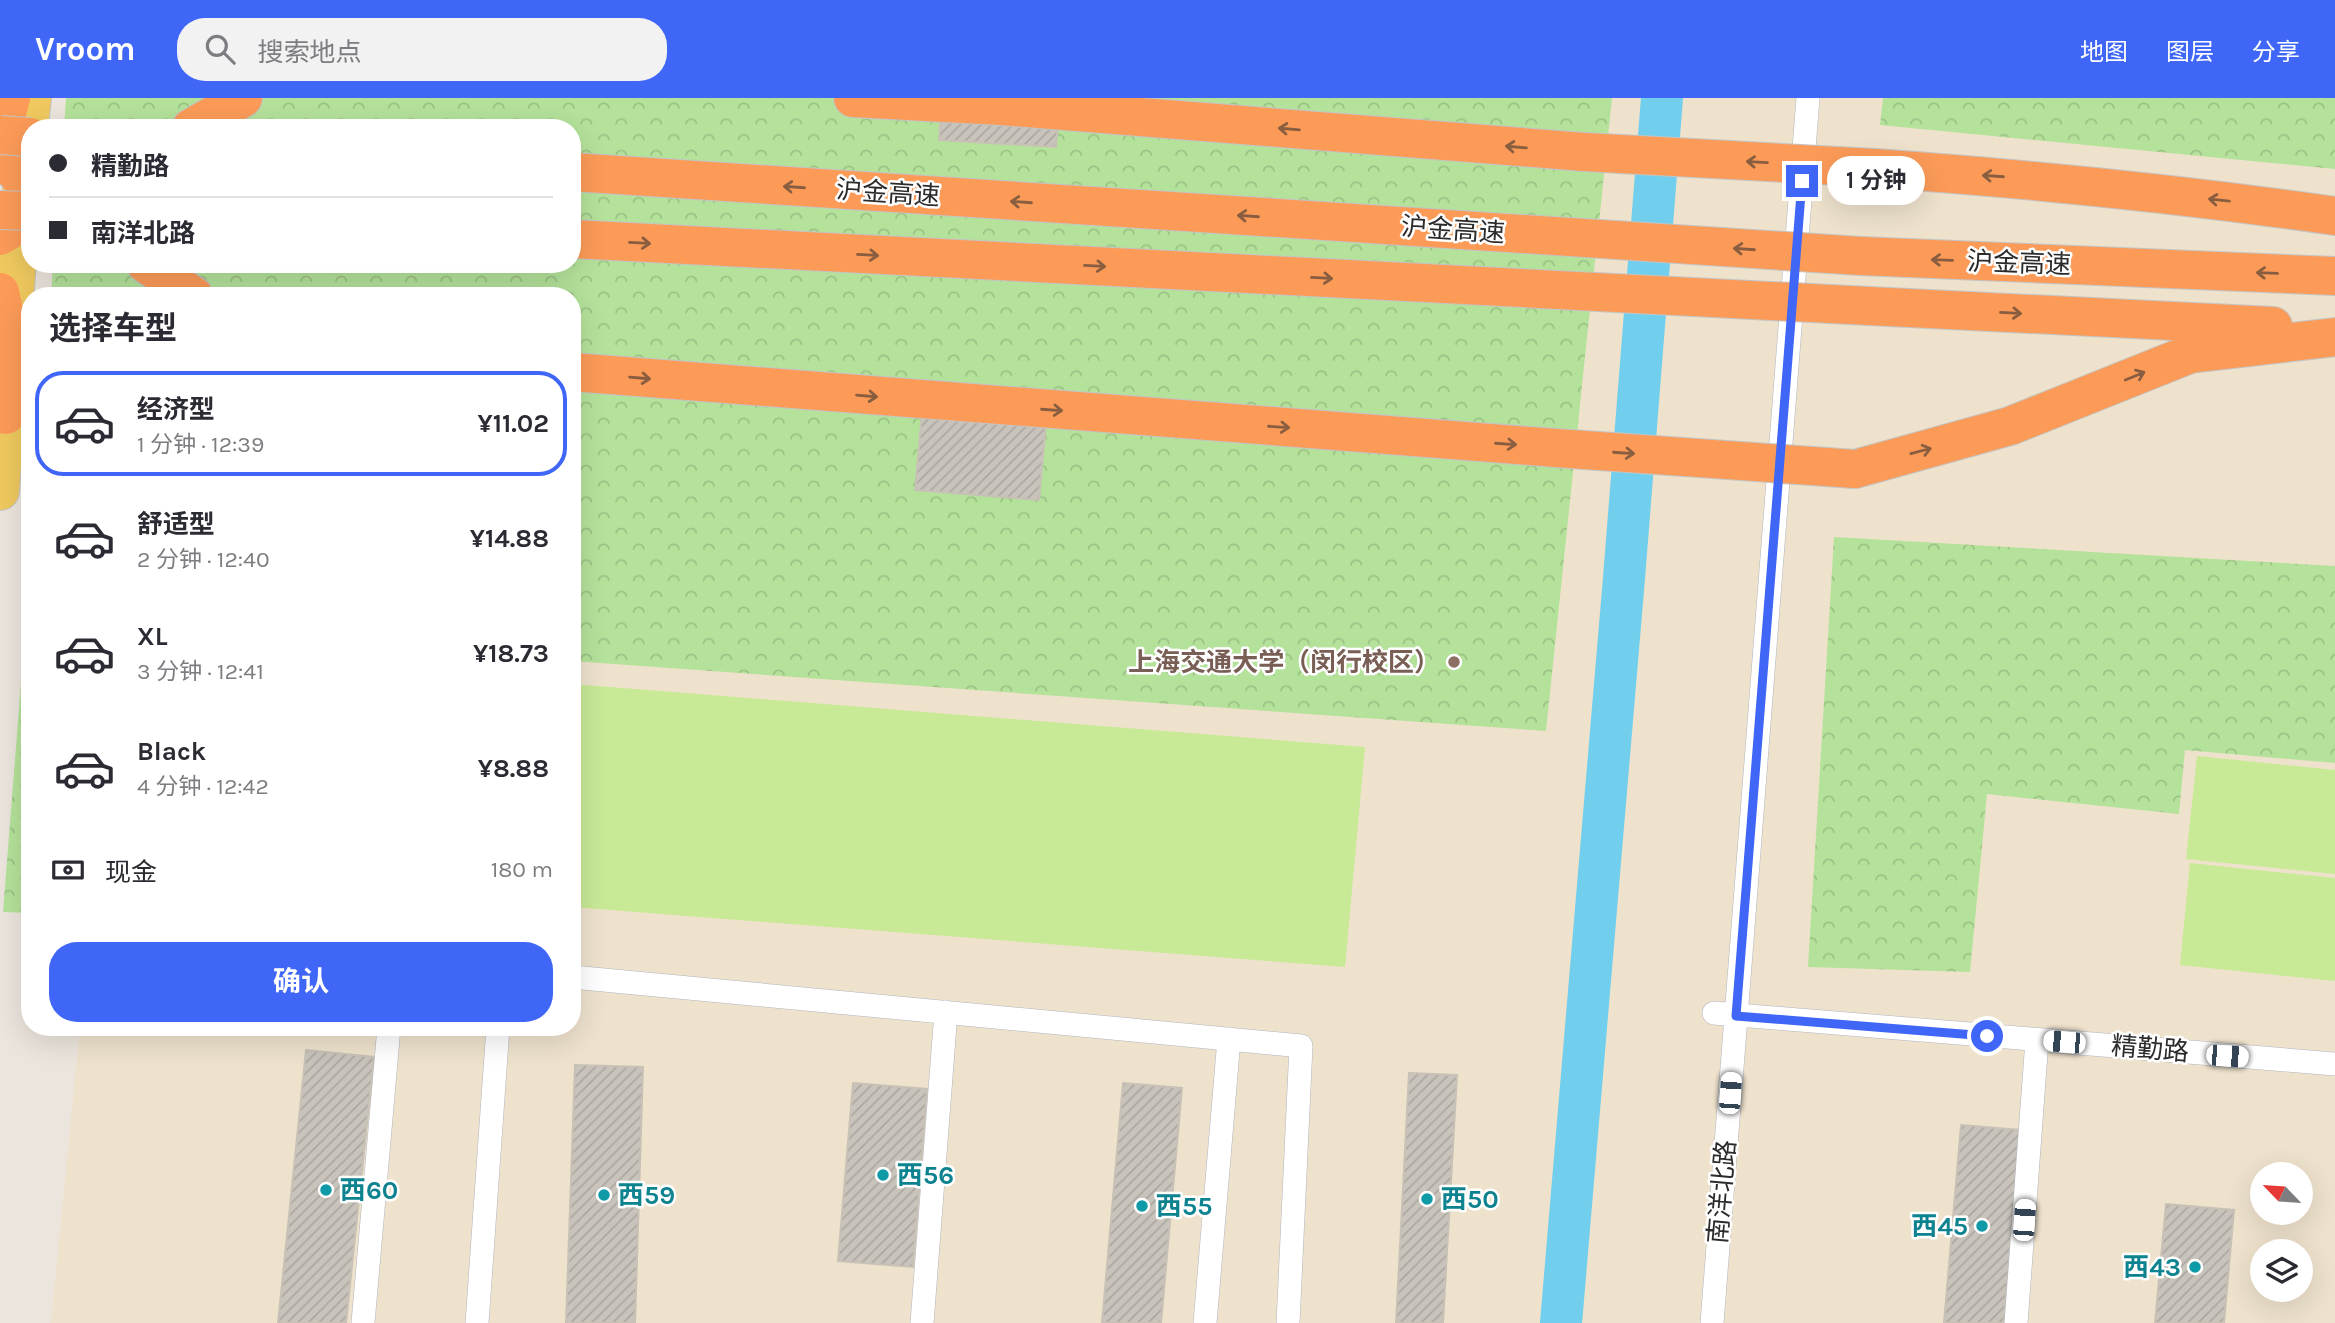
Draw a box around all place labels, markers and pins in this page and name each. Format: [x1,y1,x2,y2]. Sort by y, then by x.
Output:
place label: 上海交通大学（闵行校区） [1128,647,1440,678]
marker: 上海交通大学（闵行校区） [1446,654,1462,670]
place label: 西56 [897,1160,954,1191]
marker: 西56 [875,1167,891,1183]
place label: 西60 [340,1175,398,1206]
place label: 西59 [618,1180,675,1211]
marker: 西60 [318,1182,334,1198]
place label: 西50 [1441,1184,1499,1215]
marker: 西59 [596,1187,612,1203]
place label: 西55 [1156,1191,1212,1222]
marker: 西50 [1419,1191,1435,1207]
marker: 西55 [1134,1198,1150,1214]
place label: 西45 [1911,1211,1968,1242]
marker: 西45 [1974,1218,1990,1234]
place label: 西43 [2123,1252,2181,1283]
marker: 西43 [2187,1259,2203,1275]

